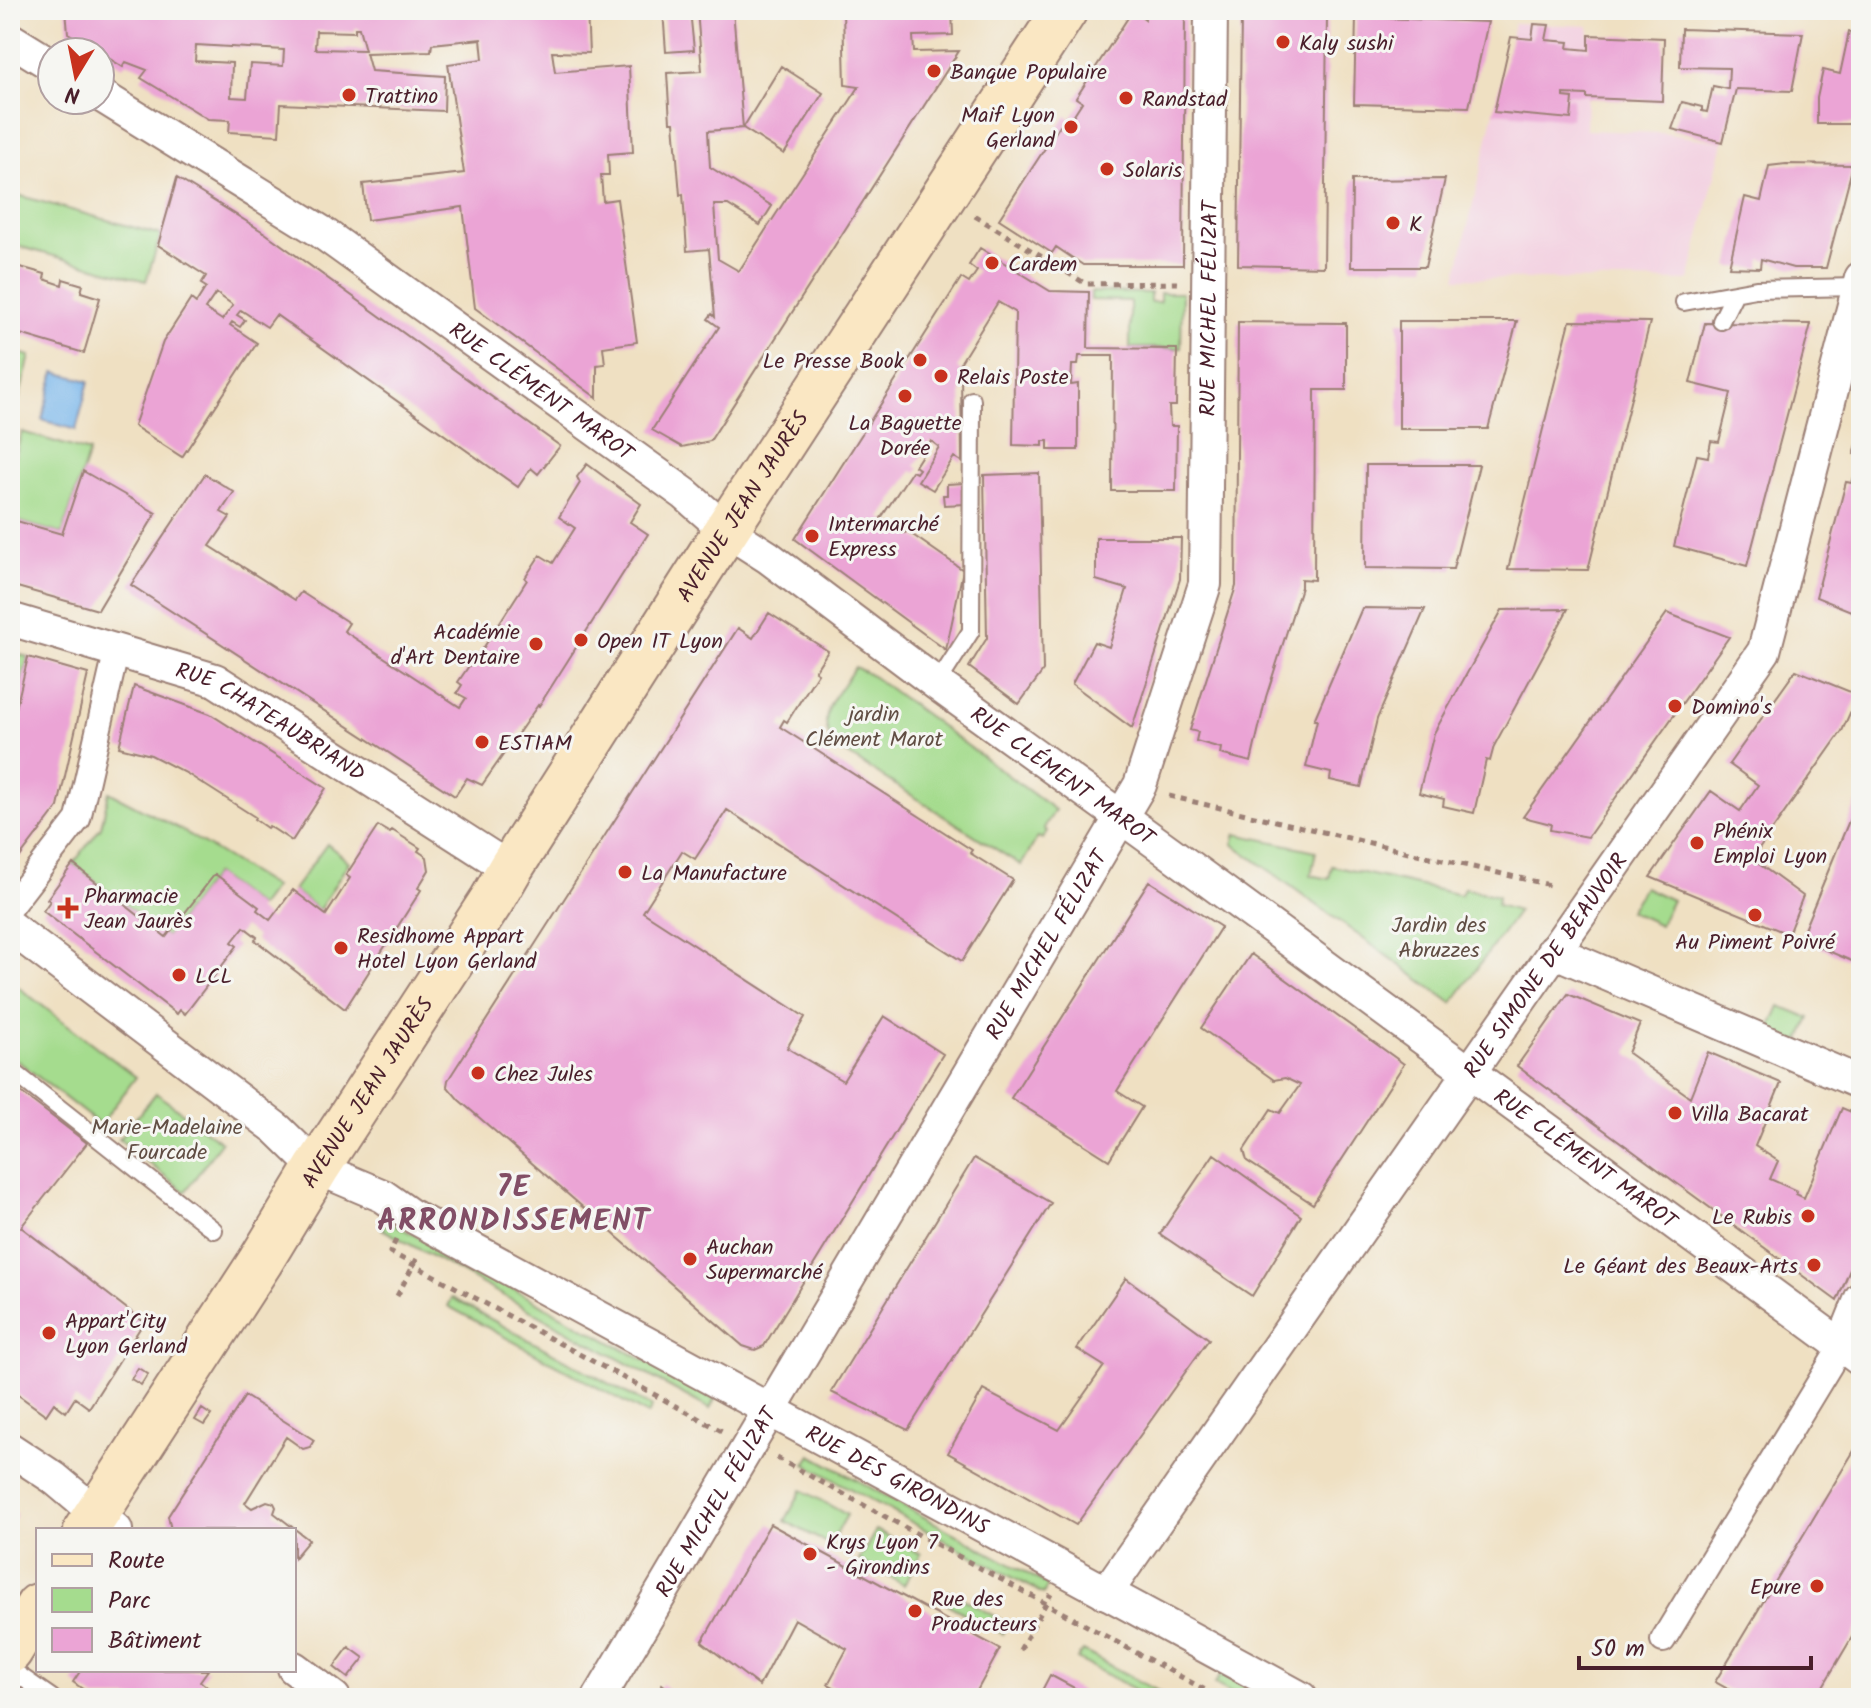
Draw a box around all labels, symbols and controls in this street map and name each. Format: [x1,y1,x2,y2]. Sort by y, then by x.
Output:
place label: Kaly sushi [1299,27,1394,62]
marker: Kaly sushi [1274,33,1292,51]
north arrow [36,36,116,116]
place label: Banque Populaire [950,56,1107,91]
marker: Banque Populaire [925,62,943,80]
text: N [63,75,83,112]
place label: Trattino [365,80,438,115]
place label: Randstad [1142,83,1228,118]
marker: Trattino [340,86,358,104]
marker: Randstad [1117,89,1135,107]
place label: Maif Lyon Gerland [961,99,1056,159]
marker: Maif Lyon Gerland [1062,118,1080,136]
place label: Solaris [1123,154,1183,189]
marker: Solaris [1098,160,1116,178]
street label: RUE MICHEL FÉLIZAT [1192,198,1229,417]
place label: K [1409,208,1422,243]
marker: K [1384,214,1402,232]
place label: Cardem [1008,248,1077,283]
marker: Cardem [983,254,1001,272]
street label: RUE CLÉMENT MAROT [441,314,642,473]
place label: Le Presse Book [762,345,905,380]
marker: Le Presse Book [911,351,929,369]
place label: Relais Poste [957,361,1069,396]
marker: Relais Poste [932,367,950,385]
marker: La Baguette Dorée [896,387,914,405]
street label: AVENUE JEAN JAURÈS [669,404,819,610]
place label: La Baguette Dorée [848,407,962,467]
place label: Intermarché Express [828,508,940,568]
marker: Intermarché Express [803,527,821,545]
place label: Académie d'Art Dentaire [391,616,520,676]
place label: Open IT Lyon [597,625,723,660]
marker: Open IT Lyon [572,631,590,649]
marker: Académie d'Art Dentaire [527,635,545,653]
street label: RUE CHATEAUBRIAND [171,654,372,792]
place label: Domino's [1691,691,1773,726]
marker: Domino's [1666,697,1684,715]
park label: jardin Clément Marot [805,698,944,758]
street label: RUE CLÉMENT MAROT [962,698,1163,857]
place label: ESTIAM [498,727,573,762]
marker: ESTIAM [473,733,491,751]
place label: Phénix Emploi Lyon [1713,815,1827,875]
marker: Phénix Emploi Lyon [1688,834,1706,852]
street label: RUE MICHEL FÉLIZAT [978,842,1119,1047]
street label: RUE SIMONE DE BEAUVOIR [1456,846,1638,1086]
place label: La Manufacture [641,857,787,892]
marker: La Manufacture [616,863,634,881]
place label: Pharmacie Jean Jaurès [84,880,193,940]
marker: Pharmacie Jean Jaurès [59,899,77,917]
marker: Au Piment Poivré [1746,906,1764,924]
park label: Jardin des Abruzzes [1392,909,1487,969]
place label: Residhome Appart Hotel Lyon Gerland [357,920,537,980]
place label: Au Piment Poivré [1675,926,1836,961]
marker: Residhome Appart Hotel Lyon Gerland [332,939,350,957]
place label: LCL [195,960,232,995]
marker: LCL [170,966,188,984]
street label: AVENUE JEAN JAURÈS [293,991,444,1196]
place label: Chez Jules [494,1058,594,1093]
marker: Chez Jules [469,1064,487,1082]
street label: RUE CLÉMENT MAROT [1485,1081,1685,1241]
place label: Villa Bacarat [1691,1098,1809,1133]
marker: Villa Bacarat [1666,1104,1684,1122]
park label: Marie-Madelaine Fourcade [91,1111,243,1171]
district label: 7E ARRONDISSEMENT [377,1164,652,1246]
place label: Le Rubis [1712,1201,1793,1236]
marker: Le Rubis [1799,1207,1817,1225]
place label: Auchan Supermarché [706,1231,824,1291]
marker: Auchan Supermarché [681,1250,699,1268]
place label: Le Géant des Beaux-Arts [1563,1250,1799,1285]
marker: Le Géant des Beaux-Arts [1805,1256,1823,1274]
place label: Appart'City Lyon Gerland [65,1305,188,1365]
marker: Appart'City Lyon Gerland [40,1324,58,1342]
street label: RUE MICHEL FÉLIZAT [647,1400,789,1605]
street label: RUE DES GIRONDINS [798,1417,995,1546]
place label: Krys Lyon 7 - Girondins [826,1526,939,1586]
legend [36,1528,296,1672]
text: Route [108,1542,165,1581]
marker: Krys Lyon 7 - Girondins [801,1545,819,1563]
place label: Epure [1750,1571,1801,1606]
marker: Epure [1808,1577,1826,1595]
text: Parc [108,1582,151,1621]
place label: Rue des Producteurs [931,1583,1038,1643]
marker: Rue des Producteurs [906,1602,924,1620]
scale bar [1579,1620,1811,1670]
text: Bâtiment [108,1622,202,1661]
text: 50 m [1591,1630,1645,1669]

